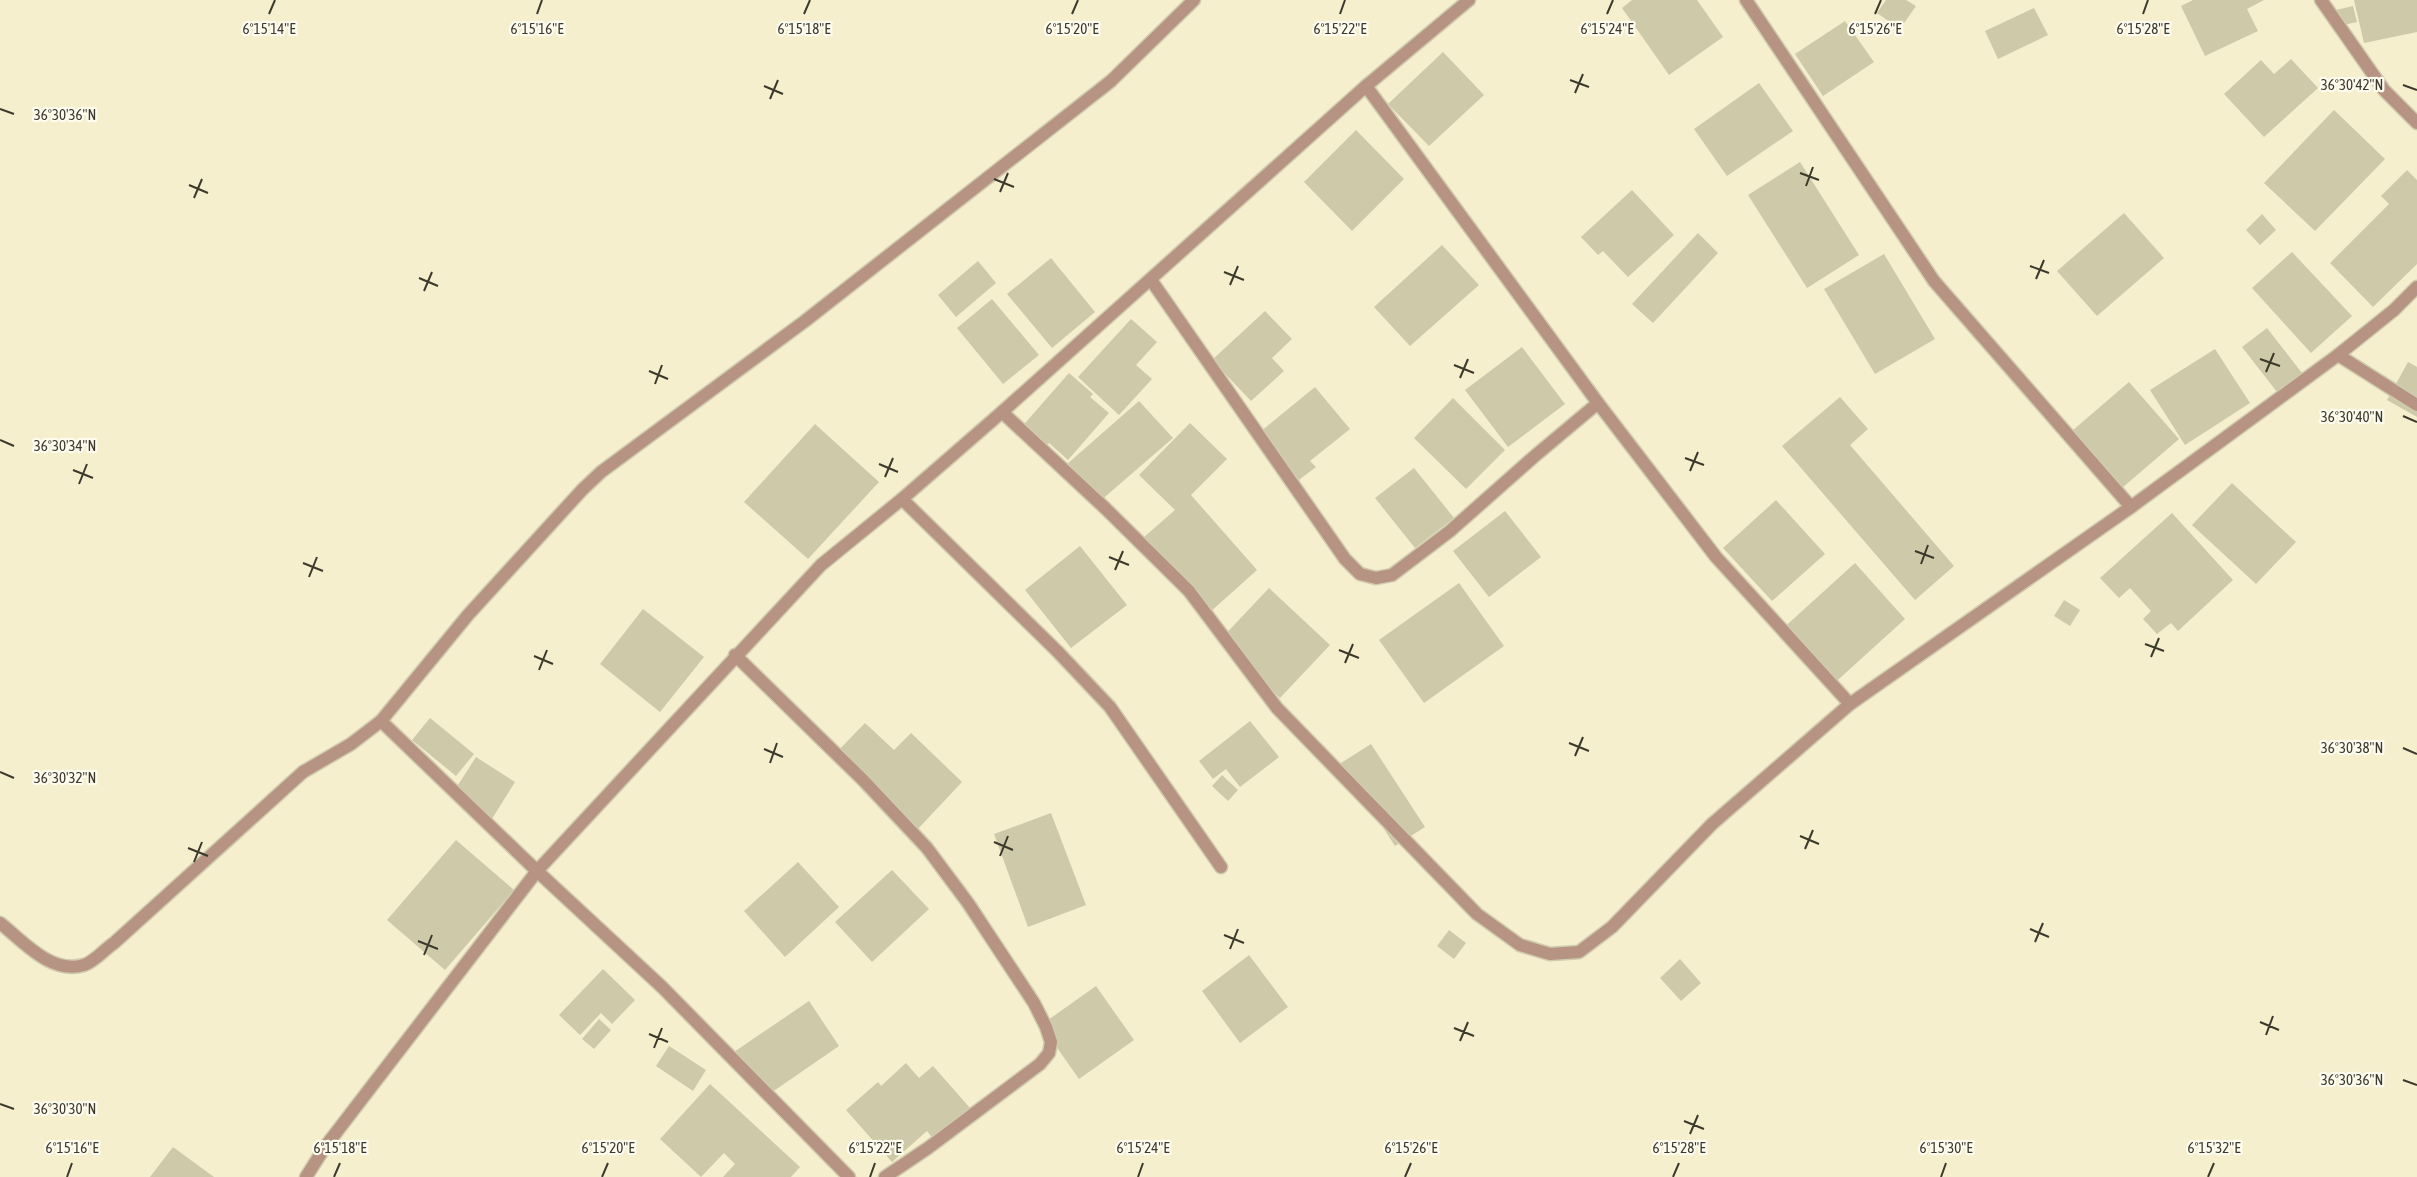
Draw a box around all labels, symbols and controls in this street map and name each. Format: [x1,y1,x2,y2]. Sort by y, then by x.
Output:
text: 6°15'14"E [242,20,296,37]
text: 6°15'16"E [510,20,564,37]
text: 6°15'18"E [777,20,831,37]
text: 6°15'20"E [1045,20,1099,37]
text: 6°15'22"E [1313,20,1367,37]
text: 6°15'24"E [1580,20,1634,37]
text: 6°15'26"E [1848,20,1902,37]
text: 6°15'28"E [2116,20,2170,37]
text: 36°30'42"N [2321,76,2383,93]
text: 36°30'36"N [34,106,96,123]
text: 36°30'40"N [2321,408,2383,425]
text: 36°30'34"N [34,437,96,454]
text: 36°30'38"N [2321,739,2383,756]
text: 36°30'32"N [34,769,96,786]
text: 36°30'36"N [2321,1071,2383,1088]
text: 36°30'30"N [34,1100,96,1117]
text: 6°15'16"E [45,1139,99,1156]
text: 6°15'18"E [313,1139,367,1156]
text: 6°15'20"E [581,1139,635,1156]
text: 6°15'22"E [848,1139,902,1156]
text: 6°15'24"E [1116,1139,1170,1156]
text: 6°15'26"E [1384,1139,1438,1156]
text: 6°15'28"E [1652,1139,1706,1156]
text: 6°15'30"E [1919,1139,1973,1156]
text: 6°15'32"E [2187,1139,2241,1156]

